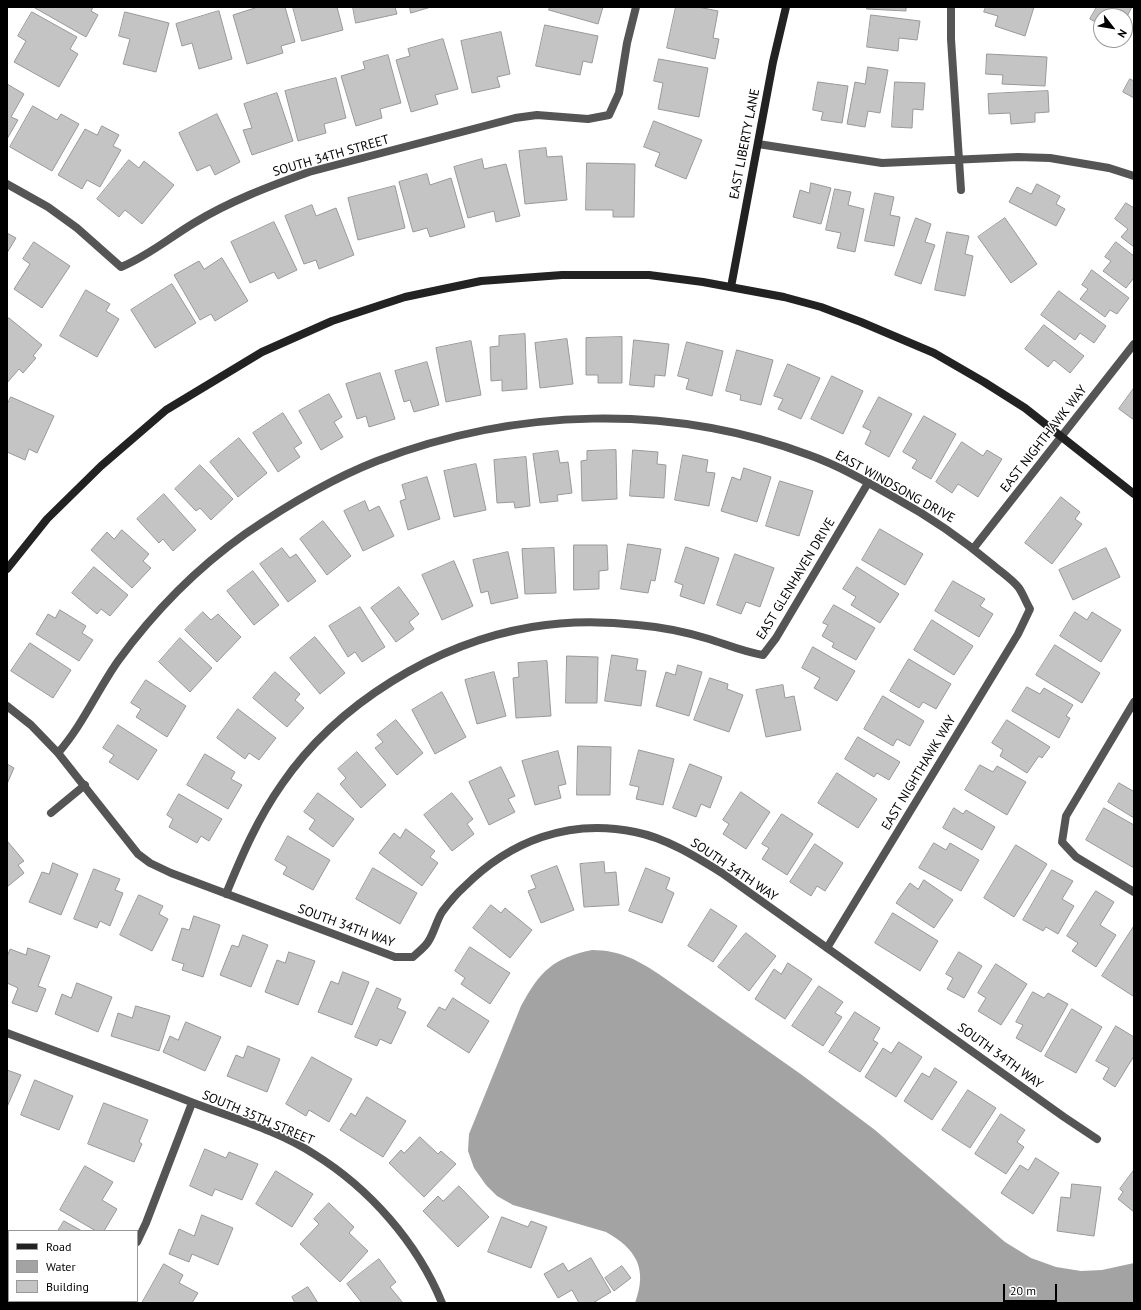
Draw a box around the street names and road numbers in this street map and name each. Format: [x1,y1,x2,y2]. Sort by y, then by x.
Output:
street label: EAST LIBERTY LANE [727,88,763,200]
street label: SOUTH 34TH STREET [271,132,391,180]
street label: EAST NIGHTHAWK WAY [997,383,1091,495]
street label: EAST WINDSONG DRIVE [832,448,958,526]
street label: EAST GLENHAVEN DRIVE [753,515,839,643]
street label: EAST NIGHTHAWK WAY [879,713,959,833]
street label: SOUTH 34TH WAY [687,835,781,905]
street label: SOUTH 34TH WAY [296,901,396,951]
street label: SOUTH 34TH WAY [954,1020,1046,1092]
street label: SOUTH 35TH STREET [200,1087,316,1149]

